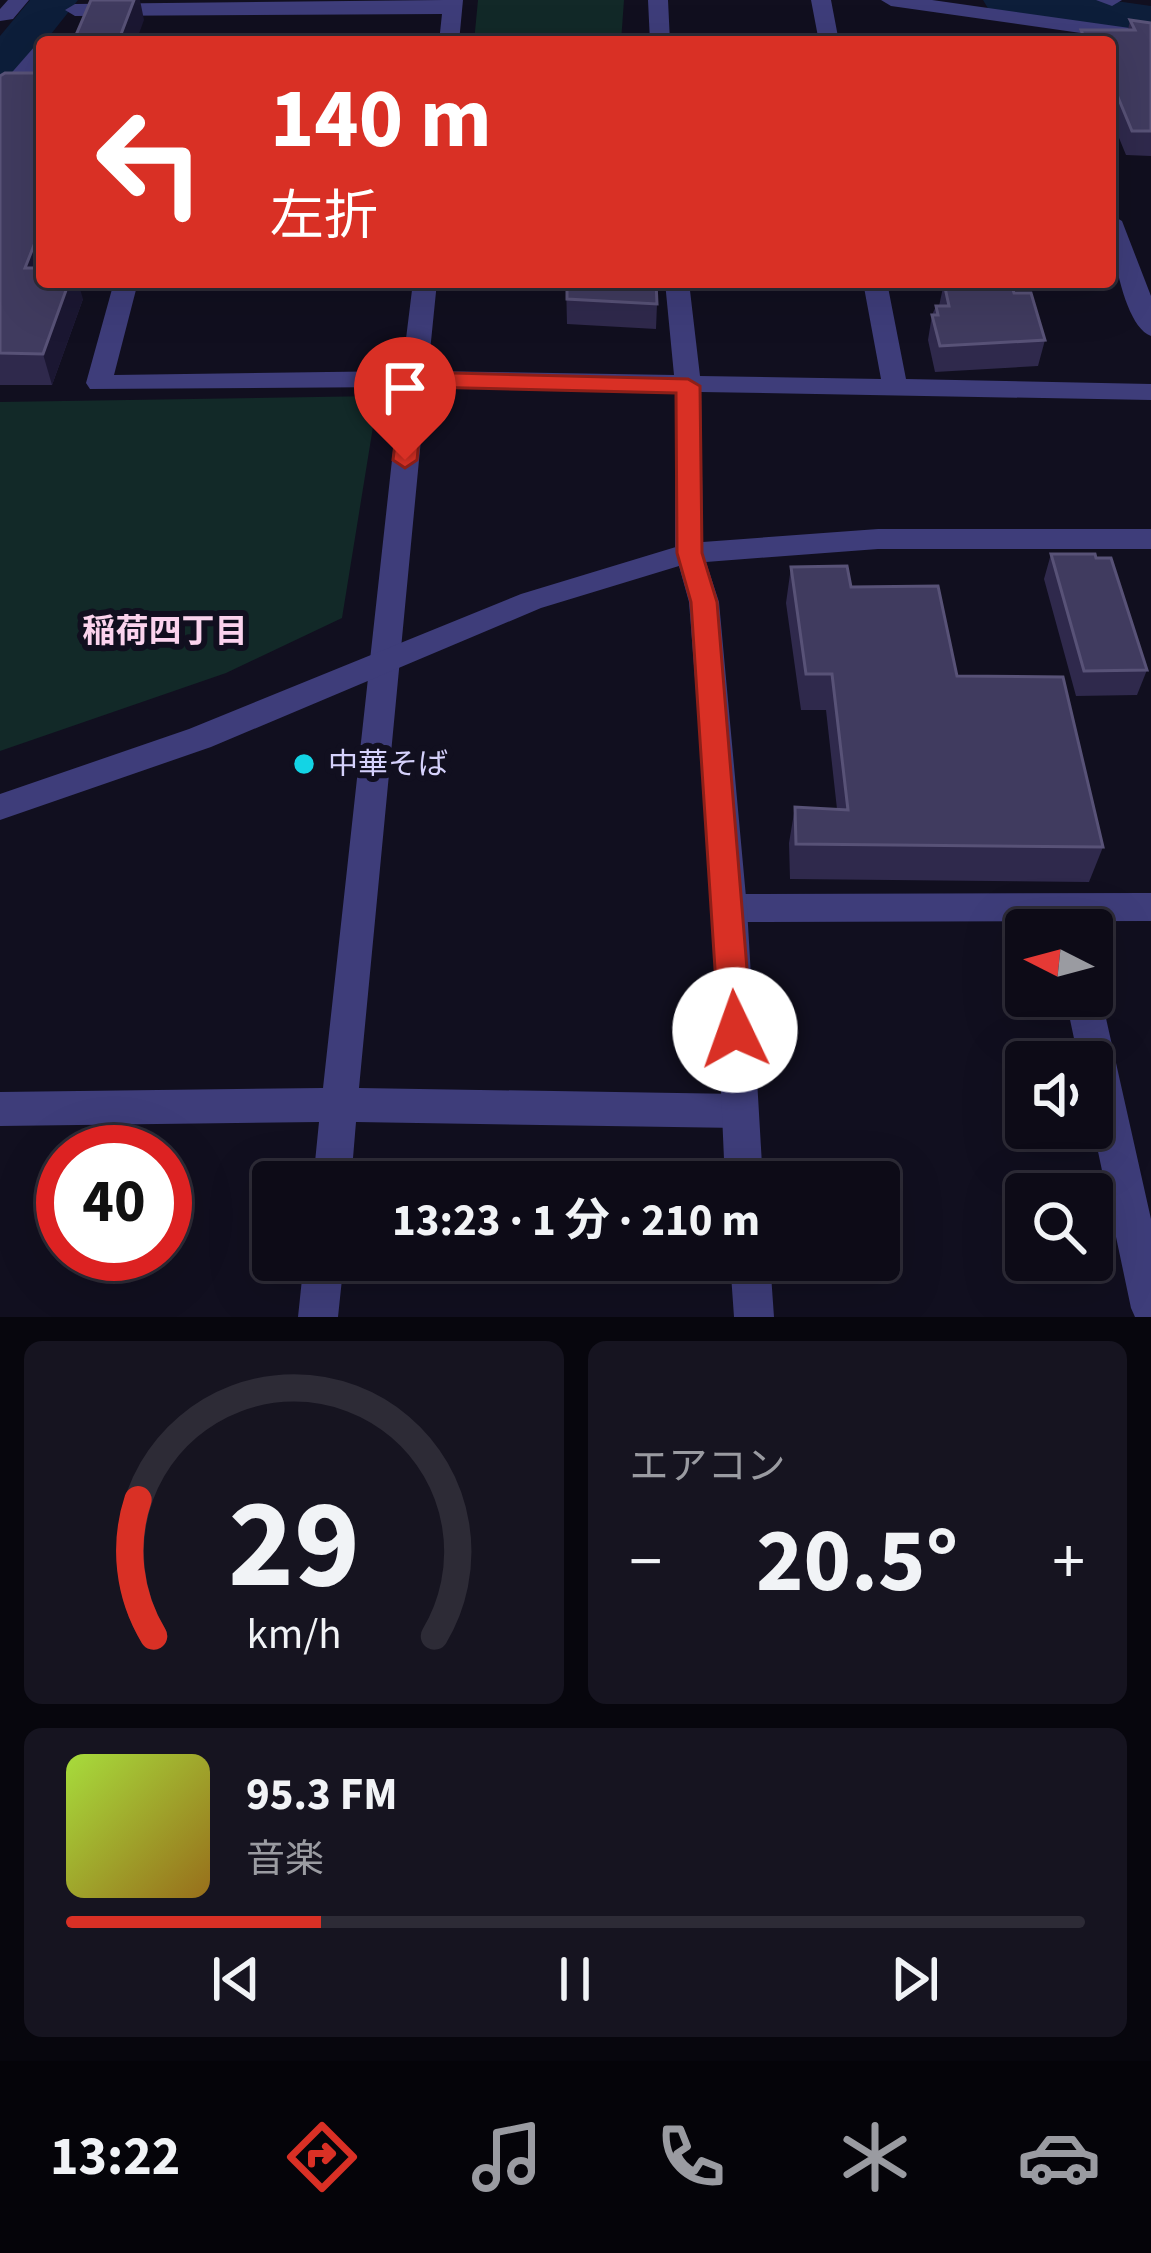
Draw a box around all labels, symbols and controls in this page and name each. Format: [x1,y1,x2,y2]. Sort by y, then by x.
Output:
text: 140 m [270,60,492,180]
icon: left [72,84,228,240]
text: 左折 [270,179,378,256]
pin [354,337,456,460]
icon: arrive [372,355,438,421]
district label: 稲荷四丁目 [83,608,248,655]
place label: 中華そば [328,743,448,786]
marker: 中華そば [291,751,317,777]
north arrow [1005,909,1113,1017]
map controls [1005,909,1113,1281]
position arrow [672,967,798,1093]
button: sound [1005,1041,1113,1149]
speed limit sign: 40 [36,1125,192,1281]
button: search [1005,1173,1113,1281]
text: 13:23 · 1 分 · 210 m [392,1189,760,1253]
text: エアコン [630,1439,786,1495]
text: 29 [228,1457,360,1635]
text: 20.5° [756,1498,958,1626]
text: − [630,1515,662,1609]
text: + [1052,1515,1085,1609]
text: km/h [246,1603,341,1664]
text: 95.3 FM [246,1763,398,1827]
text: 音楽 [246,1832,324,1888]
icon: previous [203,1946,269,2012]
icon: pause [542,1946,608,2012]
icon: next [882,1946,948,2012]
icon: directions [280,2115,364,2199]
icon: music [465,2115,549,2199]
icon: phone [649,2115,733,2199]
icon: climate [833,2115,917,2199]
icon: car [1017,2115,1101,2199]
text: 13:22 [50,2119,180,2196]

